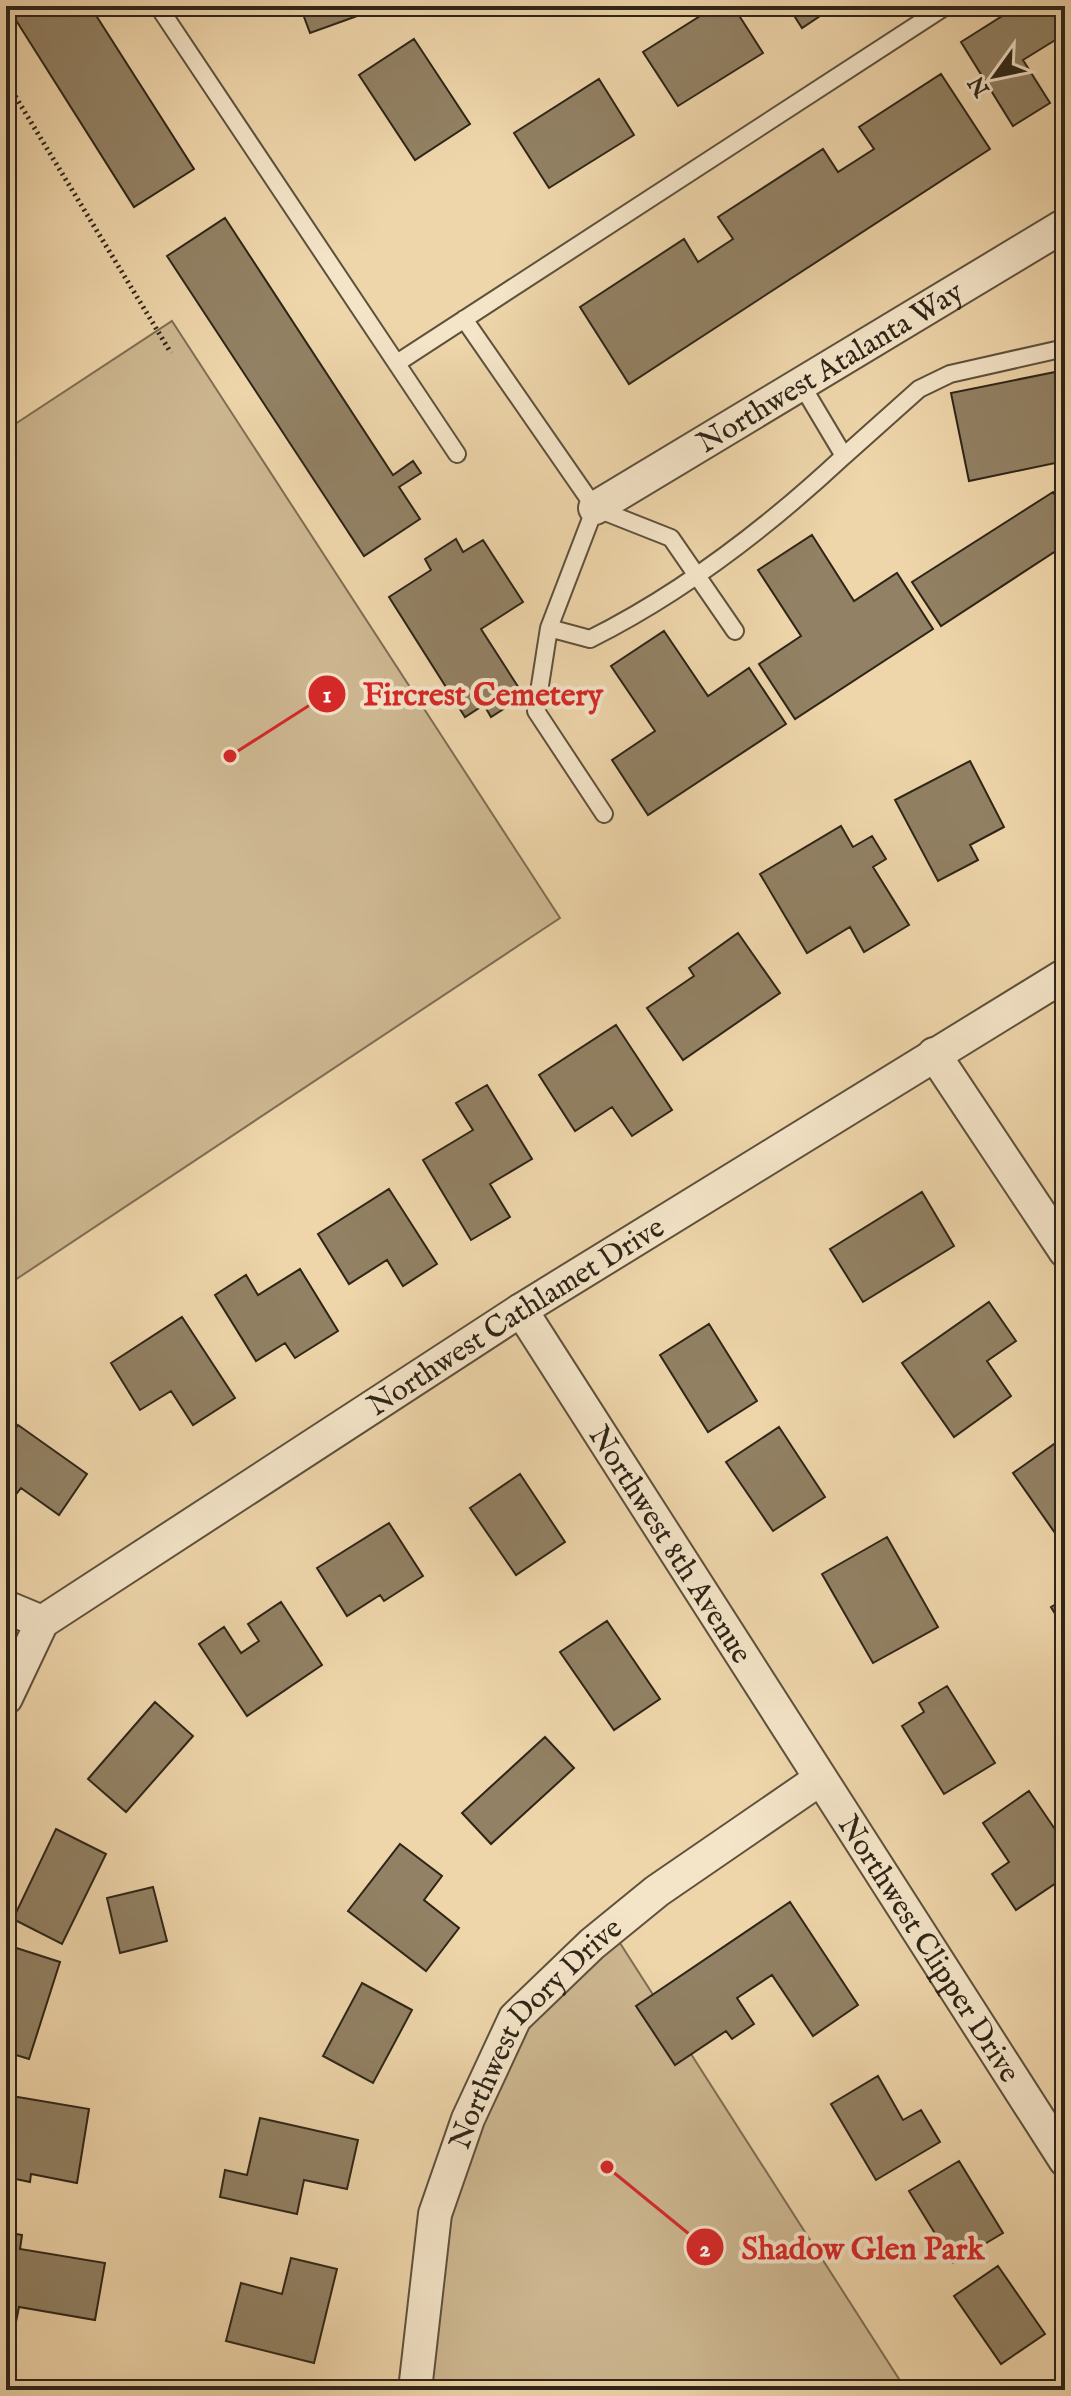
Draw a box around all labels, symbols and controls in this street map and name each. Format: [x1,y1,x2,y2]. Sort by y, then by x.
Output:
north arrow [955,36,1035,116]
text: N [963,70,997,102]
street label: Northwest Atalanta Way [691,274,971,463]
callout: Fircrest Cemetery [307,666,620,722]
text: Fircrest Cemetery [363,676,604,717]
text: 1 [323,680,332,711]
street label: Northwest Cathlamet Drive [361,1209,672,1426]
street label: Northwest 8th Avenue [579,1419,759,1671]
street label: Northwest Clipper Drive [828,1809,1028,2090]
street label: Northwest Dory Drive [442,1910,631,2155]
callout: Shadow Glen Park [685,2219,1000,2275]
text: Shadow Glen Park [742,2230,985,2271]
text: 2 [699,2234,711,2265]

